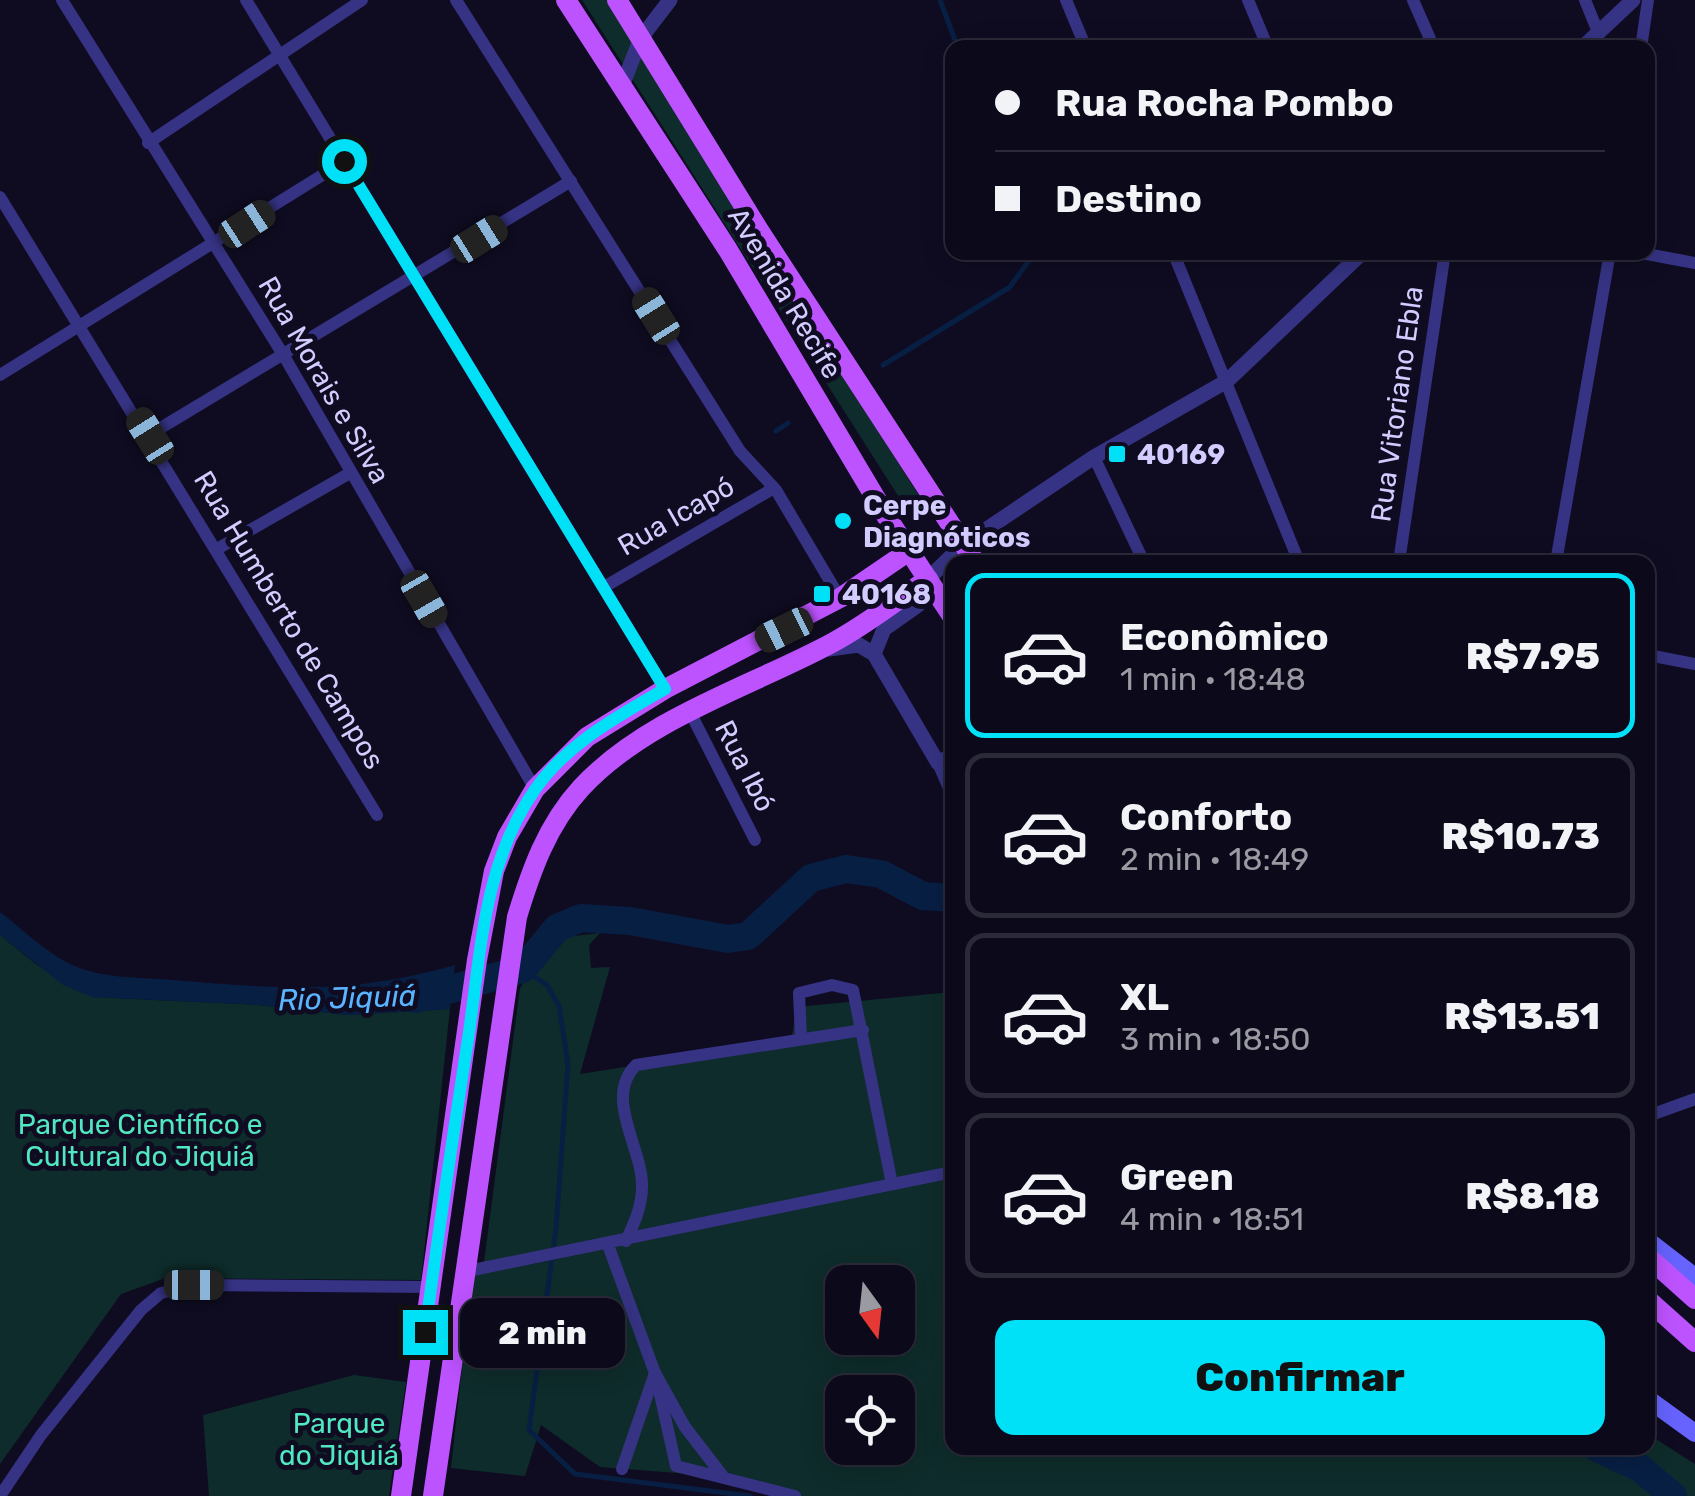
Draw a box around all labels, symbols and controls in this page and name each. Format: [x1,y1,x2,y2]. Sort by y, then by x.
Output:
text: Rua Rocha Pombo [1055,80,1394,126]
route start [322,139,367,184]
text: Destino [1055,176,1202,222]
car [214,195,280,253]
street label: Avenida Recife [721,202,849,384]
car [446,210,512,268]
street label: Rua Morais e Silva [251,271,397,489]
car [627,283,685,349]
street label: Rua Vitoriano Ebla [1364,284,1430,524]
car [121,403,179,469]
place label: 40169 [1137,438,1225,471]
marker: 40169 [1106,443,1128,465]
street label: Rua Humberto de Campos [187,465,391,775]
street label: Rua Icapó [612,469,740,563]
place label: Cerpe Diagnóticos [863,489,1031,554]
marker: Cerpe Diagnóticos [832,510,854,532]
car [396,566,452,632]
place label: 40168 [842,578,931,611]
marker: 40168 [811,583,833,605]
car [750,603,818,657]
icon: car [1000,611,1090,701]
text: Econômico [1120,614,1329,660]
text: R$7.95 [1466,633,1600,679]
text: 1 min · 18:48 [1120,660,1306,698]
street label: Rua Ibó [708,715,782,817]
icon: car [1000,791,1090,881]
text: Conforto [1120,794,1292,840]
text: R$10.73 [1442,813,1600,859]
text: 2 min · 18:49 [1120,840,1309,878]
icon: car [1000,971,1090,1061]
text: XL [1120,974,1169,1020]
water label: Rio Jiquiá [277,978,417,1018]
text: R$13.51 [1444,993,1600,1039]
text: 3 min · 18:50 [1120,1020,1310,1058]
park label: Parque Científico e Cultural do Jiquiá [18,1108,262,1173]
icon: car [1000,1151,1090,1241]
text: Green [1120,1154,1234,1200]
text: R$8.18 [1465,1173,1600,1219]
text: 4 min · 18:51 [1120,1200,1304,1238]
north arrow [825,1265,915,1355]
map controls [825,1265,915,1465]
car [164,1270,224,1300]
callout: 2 min [460,1297,625,1367]
route end [403,1310,448,1355]
text: 2 min [498,1314,587,1352]
button: Confirmar [995,1320,1605,1435]
button: locate [825,1375,915,1465]
park label: Parque do Jiquiá [279,1407,399,1472]

